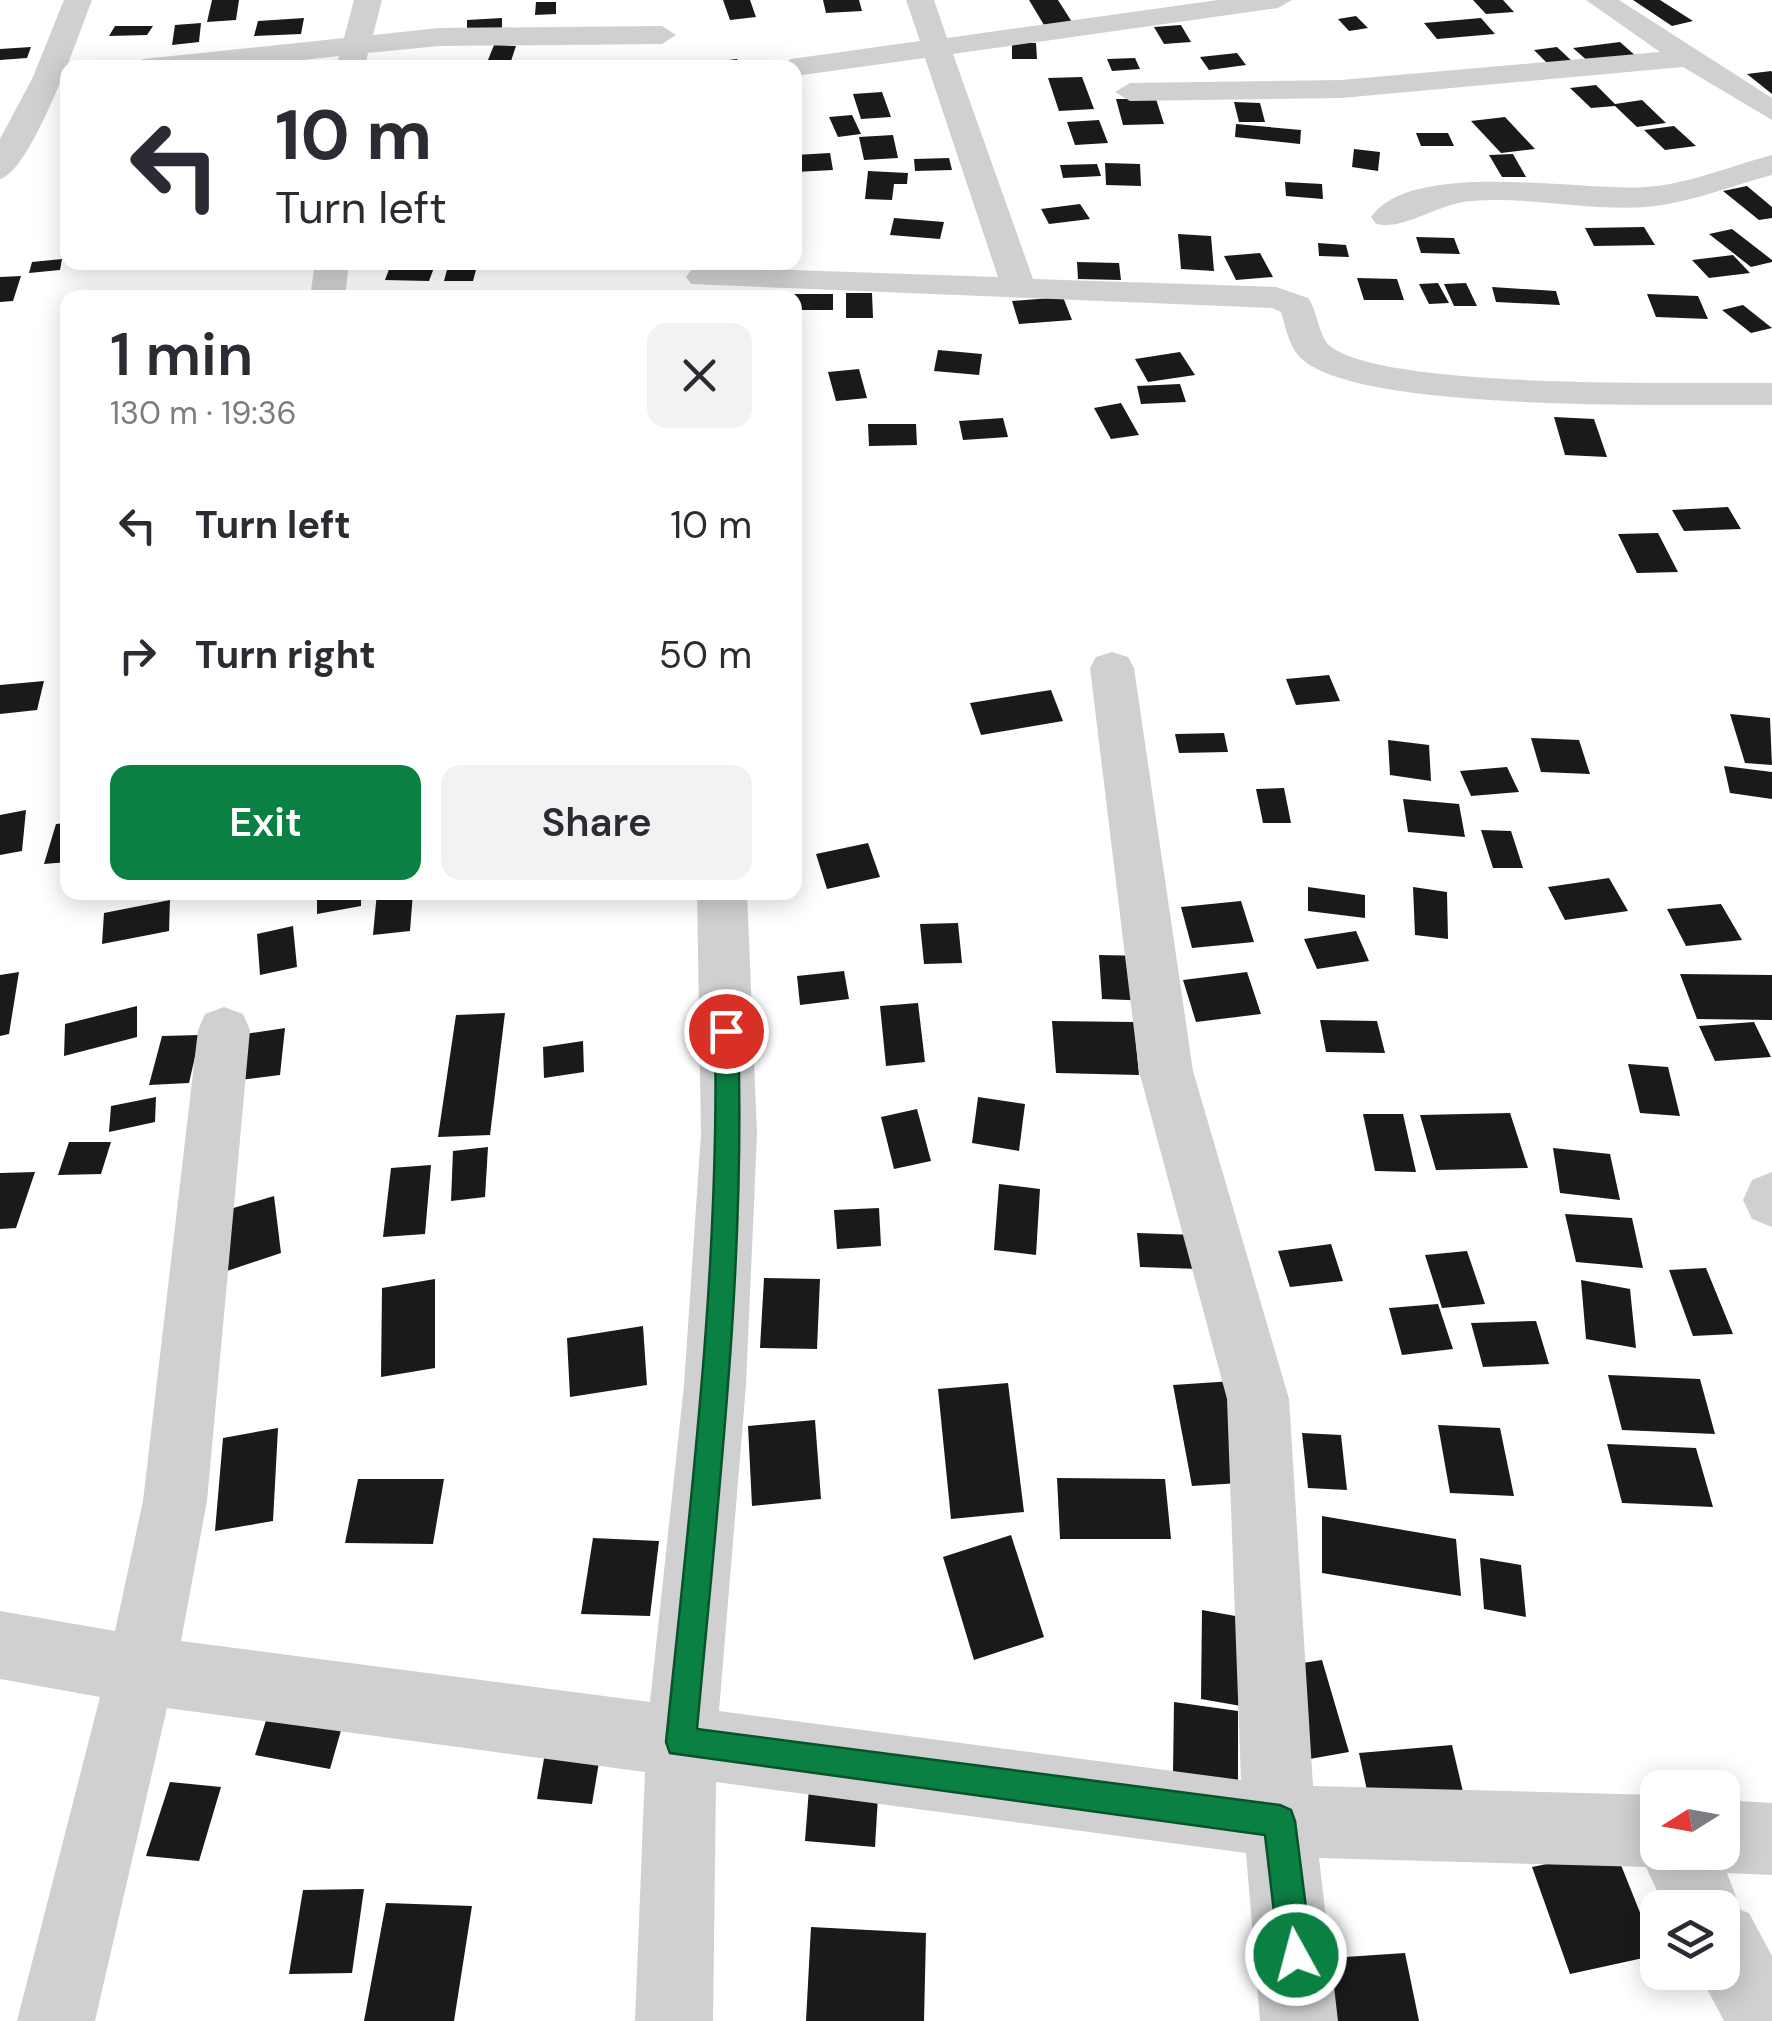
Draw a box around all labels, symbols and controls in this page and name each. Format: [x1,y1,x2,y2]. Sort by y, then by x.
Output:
text: 10 m [275,90,432,181]
icon: left [110,100,240,230]
text: Turn left [275,178,447,237]
text: 1 min [110,315,253,394]
button: close [647,323,752,428]
text: 130 m · 19:36 [110,392,297,434]
icon: left [110,498,165,553]
text: Turn left [195,500,351,550]
text: 10 m [670,500,752,550]
icon: right [110,628,165,683]
text: Turn right [195,630,376,680]
text: 50 m [659,630,752,680]
button: Exit [110,765,421,880]
button: Share [441,765,752,880]
pin [684,989,769,1074]
icon: arrive [699,1004,754,1059]
north arrow [1640,1770,1740,1870]
map controls [1640,1770,1740,1990]
button: layers [1640,1890,1740,1990]
position arrow [1244,1903,1348,2007]

